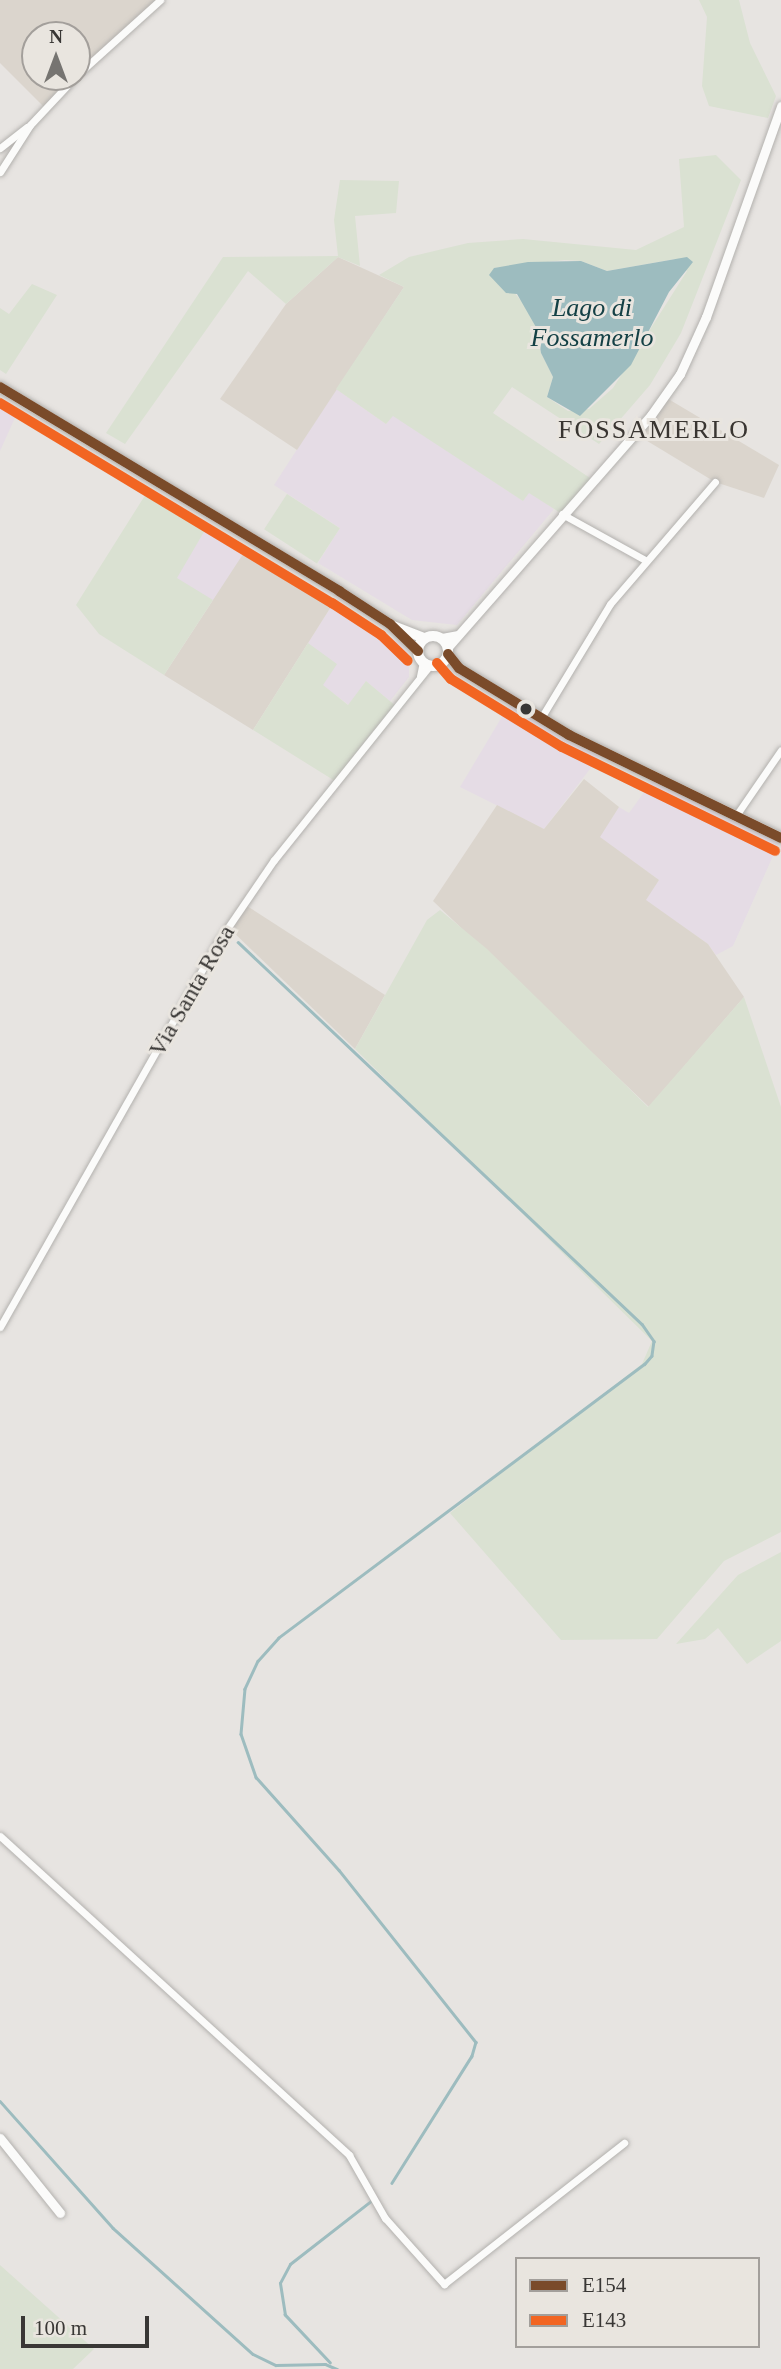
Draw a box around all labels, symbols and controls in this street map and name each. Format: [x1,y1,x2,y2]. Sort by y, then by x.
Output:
north arrow [21,21,91,91]
text: N [49,26,63,47]
water label: Lago di Fossamerlo [531,292,653,354]
district label: FOSSAMERLO [559,414,749,446]
unlabelled marker [519,702,533,716]
street label: Via Santa Rosa [143,920,241,1062]
legend [515,2257,760,2348]
text: E154 [582,2273,626,2297]
scale bar [24,2302,152,2346]
text: E143 [582,2308,626,2332]
text: 100 m [34,2316,87,2340]

